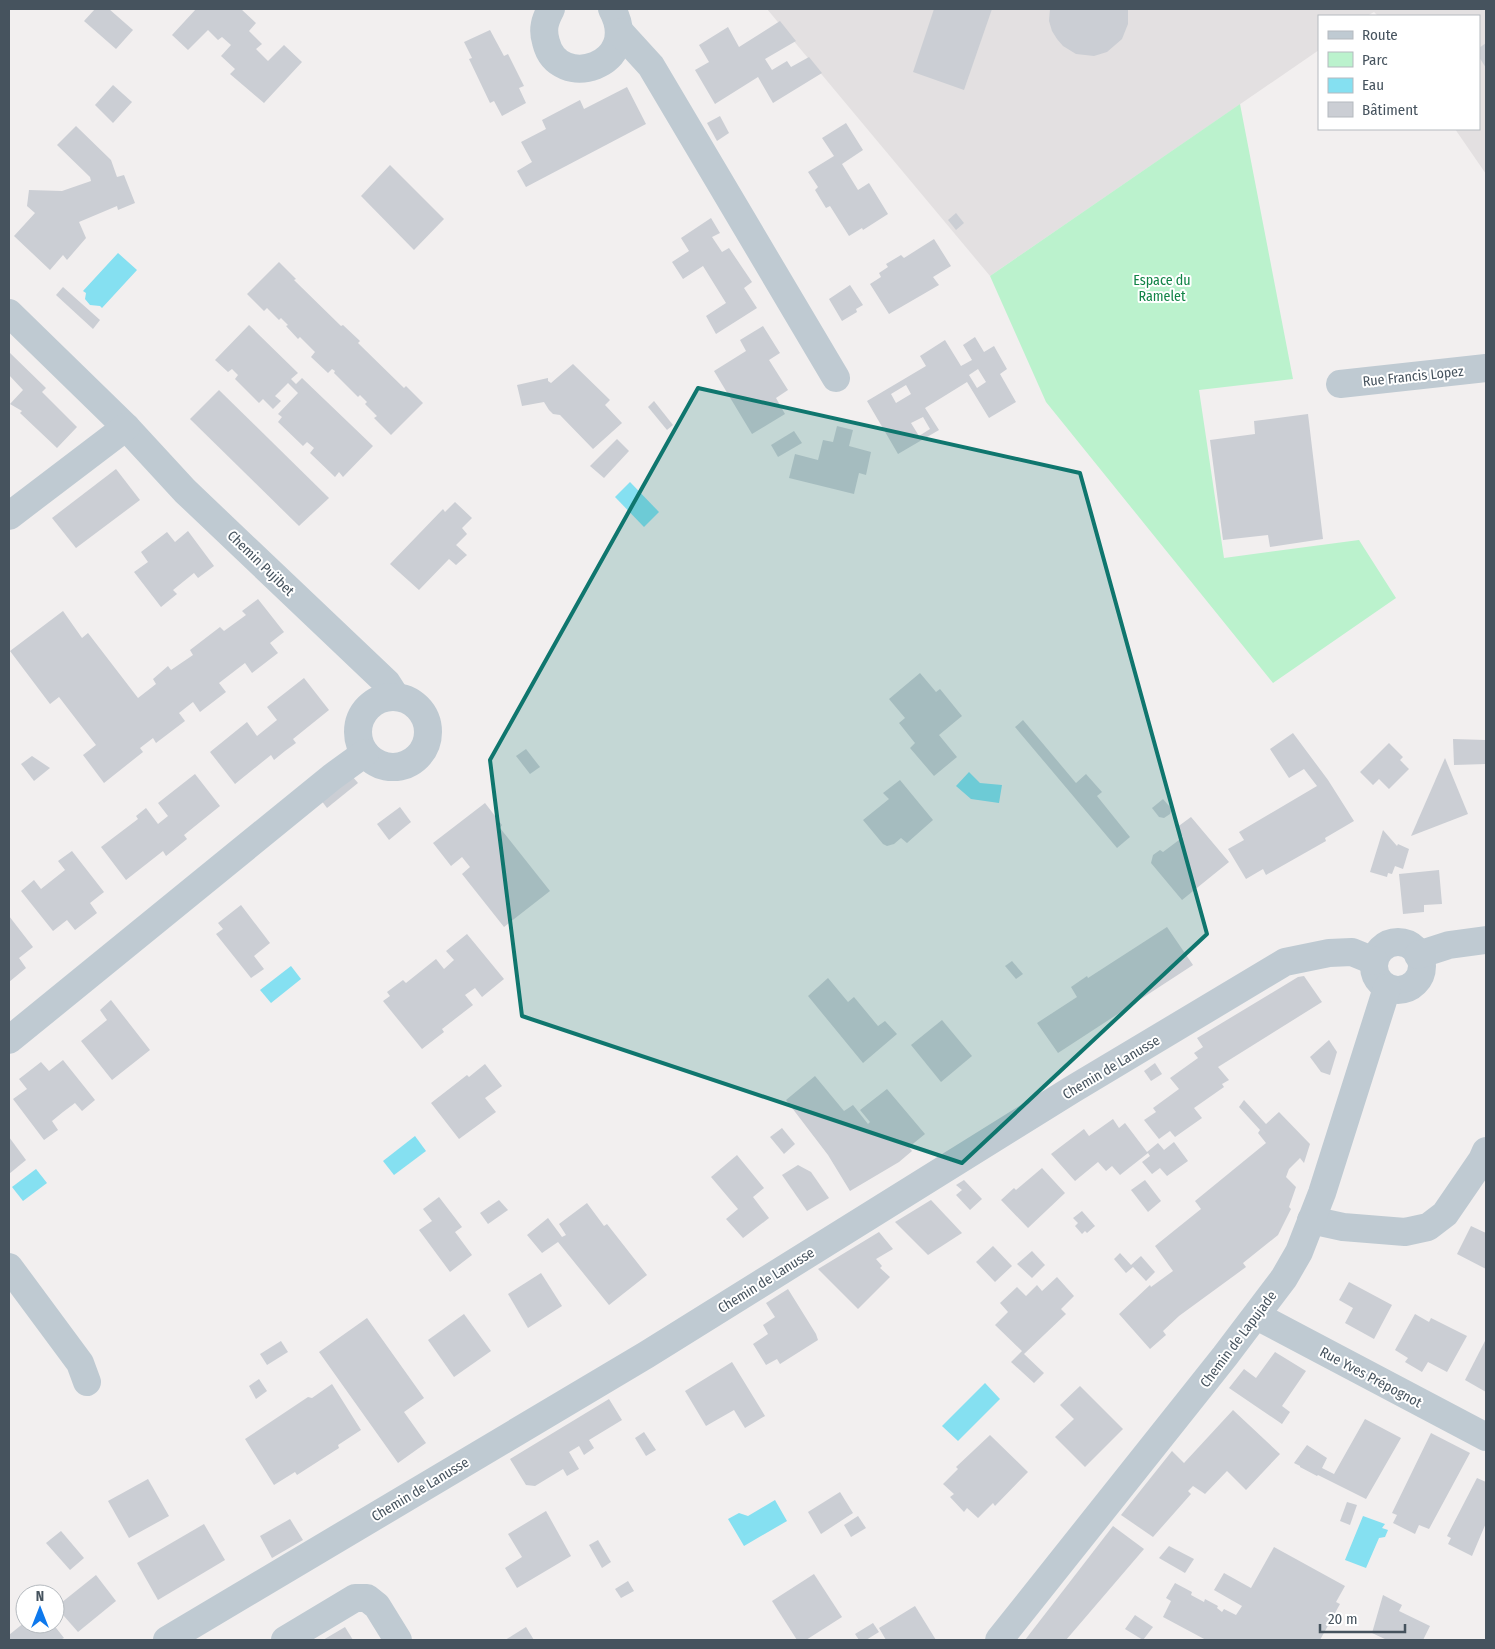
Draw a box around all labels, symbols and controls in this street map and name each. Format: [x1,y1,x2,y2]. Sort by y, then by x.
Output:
legend [1318,15,1480,130]
text: Route [1362,26,1398,44]
text: Parc [1362,51,1388,69]
text: Eau [1362,76,1384,94]
text: Bâtiment [1362,101,1418,119]
park label: Espace du Ramelet [1133,272,1191,305]
street label: Rue Francis Lopez [1362,363,1465,390]
street label: Chemin Pujibet [224,527,298,600]
street label: Chemin de Lanusse [1060,1032,1163,1103]
street label: Chemin de Lanusse [715,1244,818,1317]
street label: Chemin de Lapujade [1197,1288,1280,1391]
street label: Rue Yves Prépognot [1317,1343,1425,1412]
street label: Chemin de Lanusse [369,1454,472,1525]
north arrow [15,1584,65,1634]
text: N [36,1588,44,1605]
scale bar [1320,1602,1405,1634]
text: 20 m [1328,1610,1358,1628]

